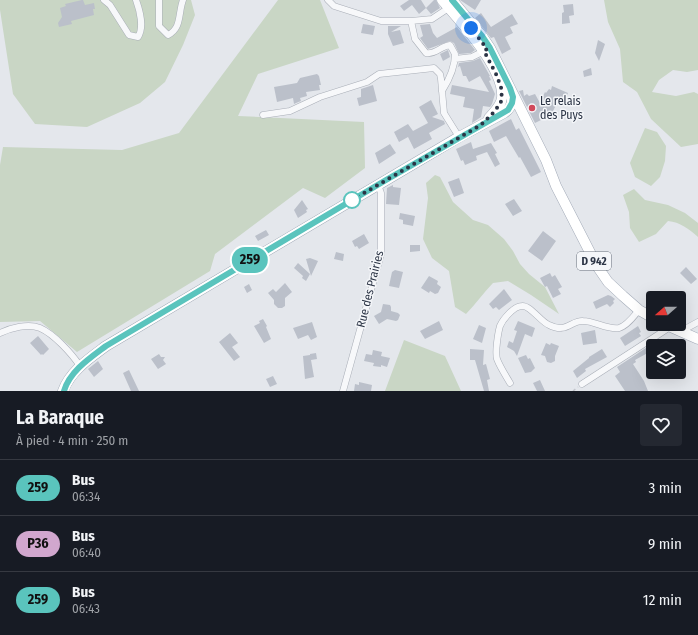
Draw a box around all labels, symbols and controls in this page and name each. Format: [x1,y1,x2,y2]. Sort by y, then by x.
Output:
your location [461,18,481,38]
place label: Le relais des Puys [540,94,583,122]
marker: Le relais des Puys [527,103,537,113]
unlabelled marker [343,191,361,209]
line badge: 259 [227,247,273,273]
street label: Rue des Prairies [354,249,386,329]
text: 259 [240,251,260,268]
road number: D 942 [577,252,611,270]
north arrow [646,291,686,331]
map controls [646,291,686,379]
button: layers [646,339,686,379]
button: heart [640,404,682,446]
text: La Baraque [16,406,104,429]
text: À pied · 4 min · 250 m [16,433,128,448]
text: Bus [72,471,95,489]
text: 259 [28,479,48,496]
text: 3 min [648,479,682,497]
text: 06:34 [72,489,100,504]
text: Bus [72,527,95,545]
text: P36 [27,535,49,552]
text: 9 min [648,535,682,553]
text: 06:40 [72,545,101,560]
text: Bus [72,583,95,601]
text: 259 [28,591,48,608]
text: 12 min [643,591,682,609]
text: 06:43 [72,601,100,616]

